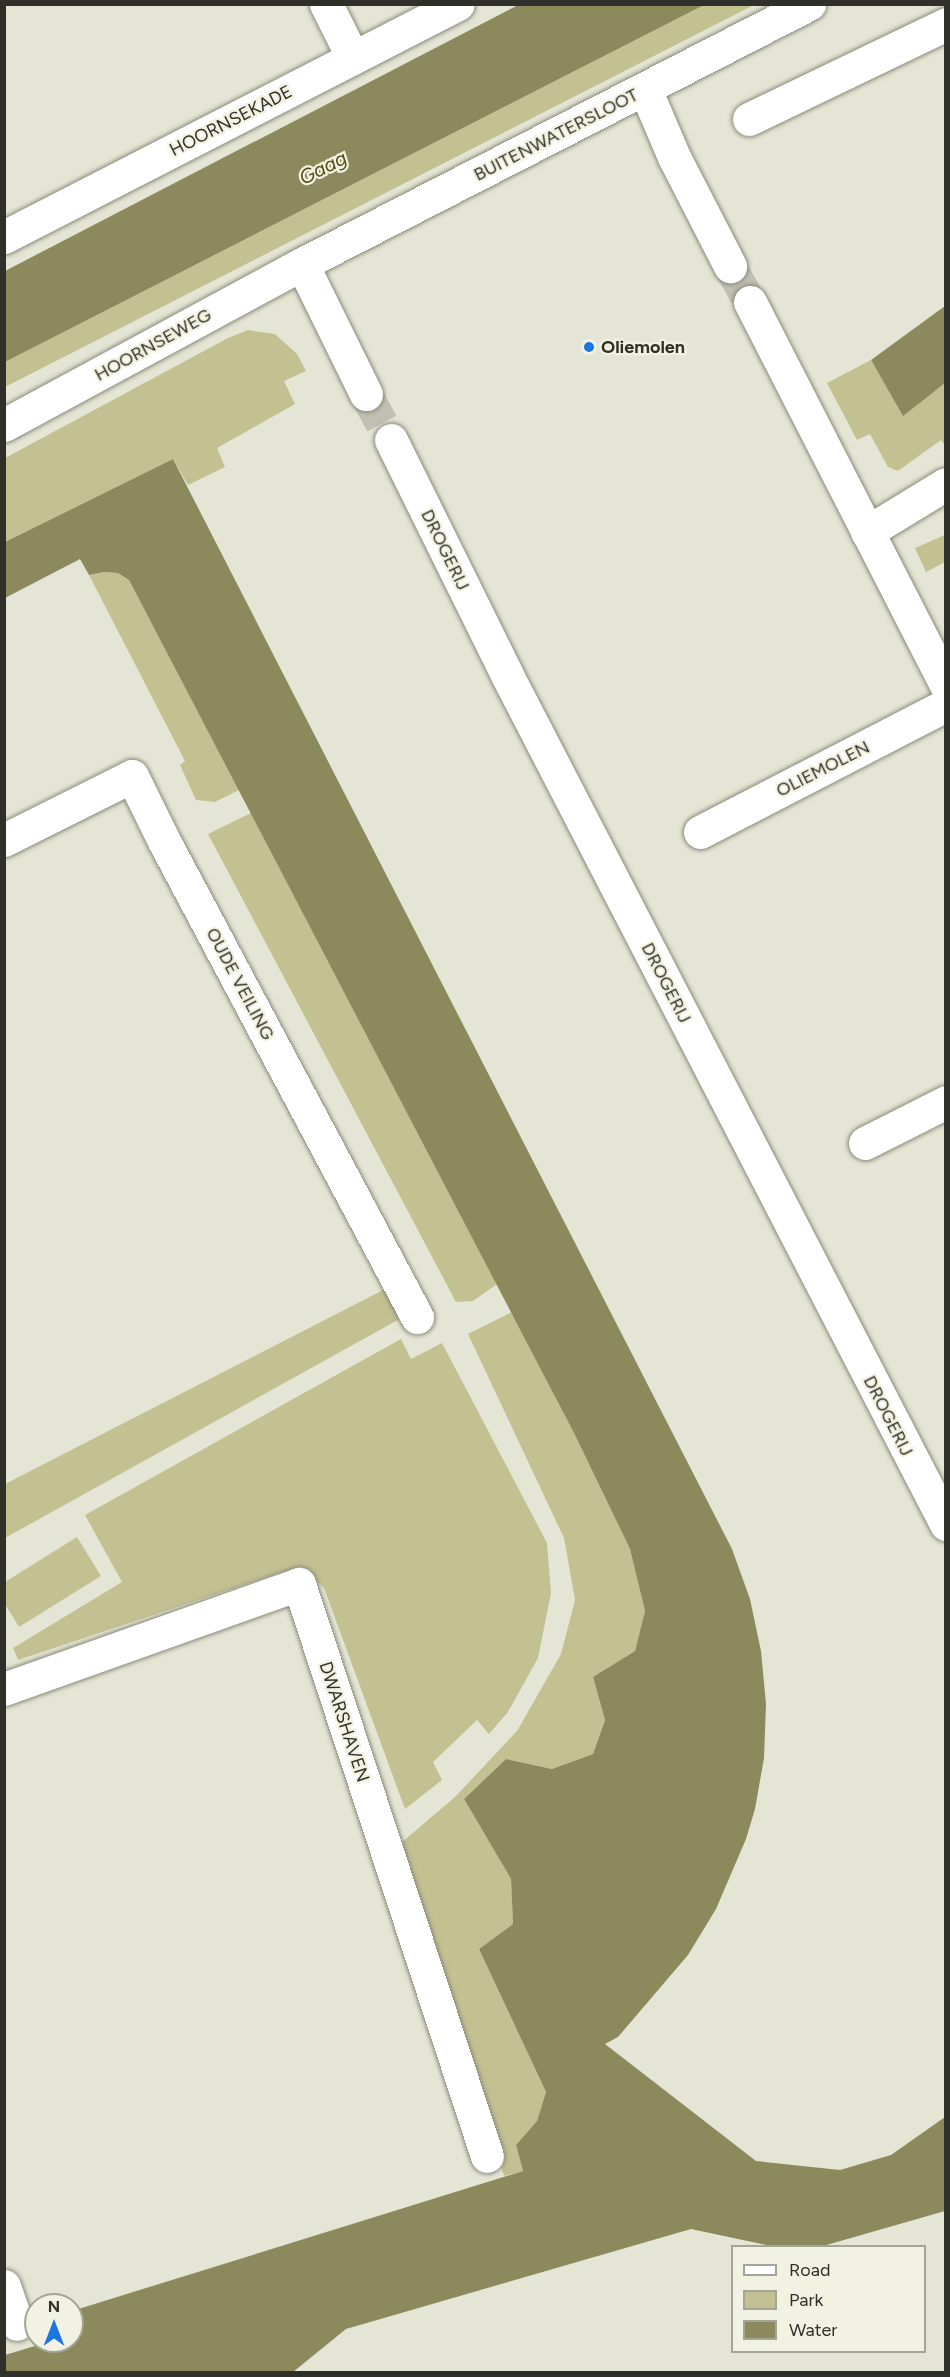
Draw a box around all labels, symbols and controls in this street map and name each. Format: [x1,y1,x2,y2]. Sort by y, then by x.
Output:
street label: HOORNSEKADE [166,81,296,161]
street label: BUITENWATERSLOOT [470,84,642,186]
water label: Gaag [295,146,351,190]
street label: HOORNSEWEG [91,304,215,386]
place label: Oliemolen [601,336,685,358]
marker: Oliemolen [582,340,596,354]
street label: DROGERIJ [416,506,474,594]
street label: OLIEMOLEN [773,736,873,802]
street label: OUDE VEILING [201,924,279,1044]
street label: DROGERIJ [637,939,695,1027]
street label: DROGERIJ [859,1372,917,1460]
street label: DWARSHAVEN [314,1659,374,1785]
legend [731,2245,926,2353]
text: Road [789,2259,830,2281]
text: Park [789,2289,823,2311]
north arrow [24,2293,84,2353]
text: N [48,2297,60,2316]
text: Water [789,2319,837,2341]

